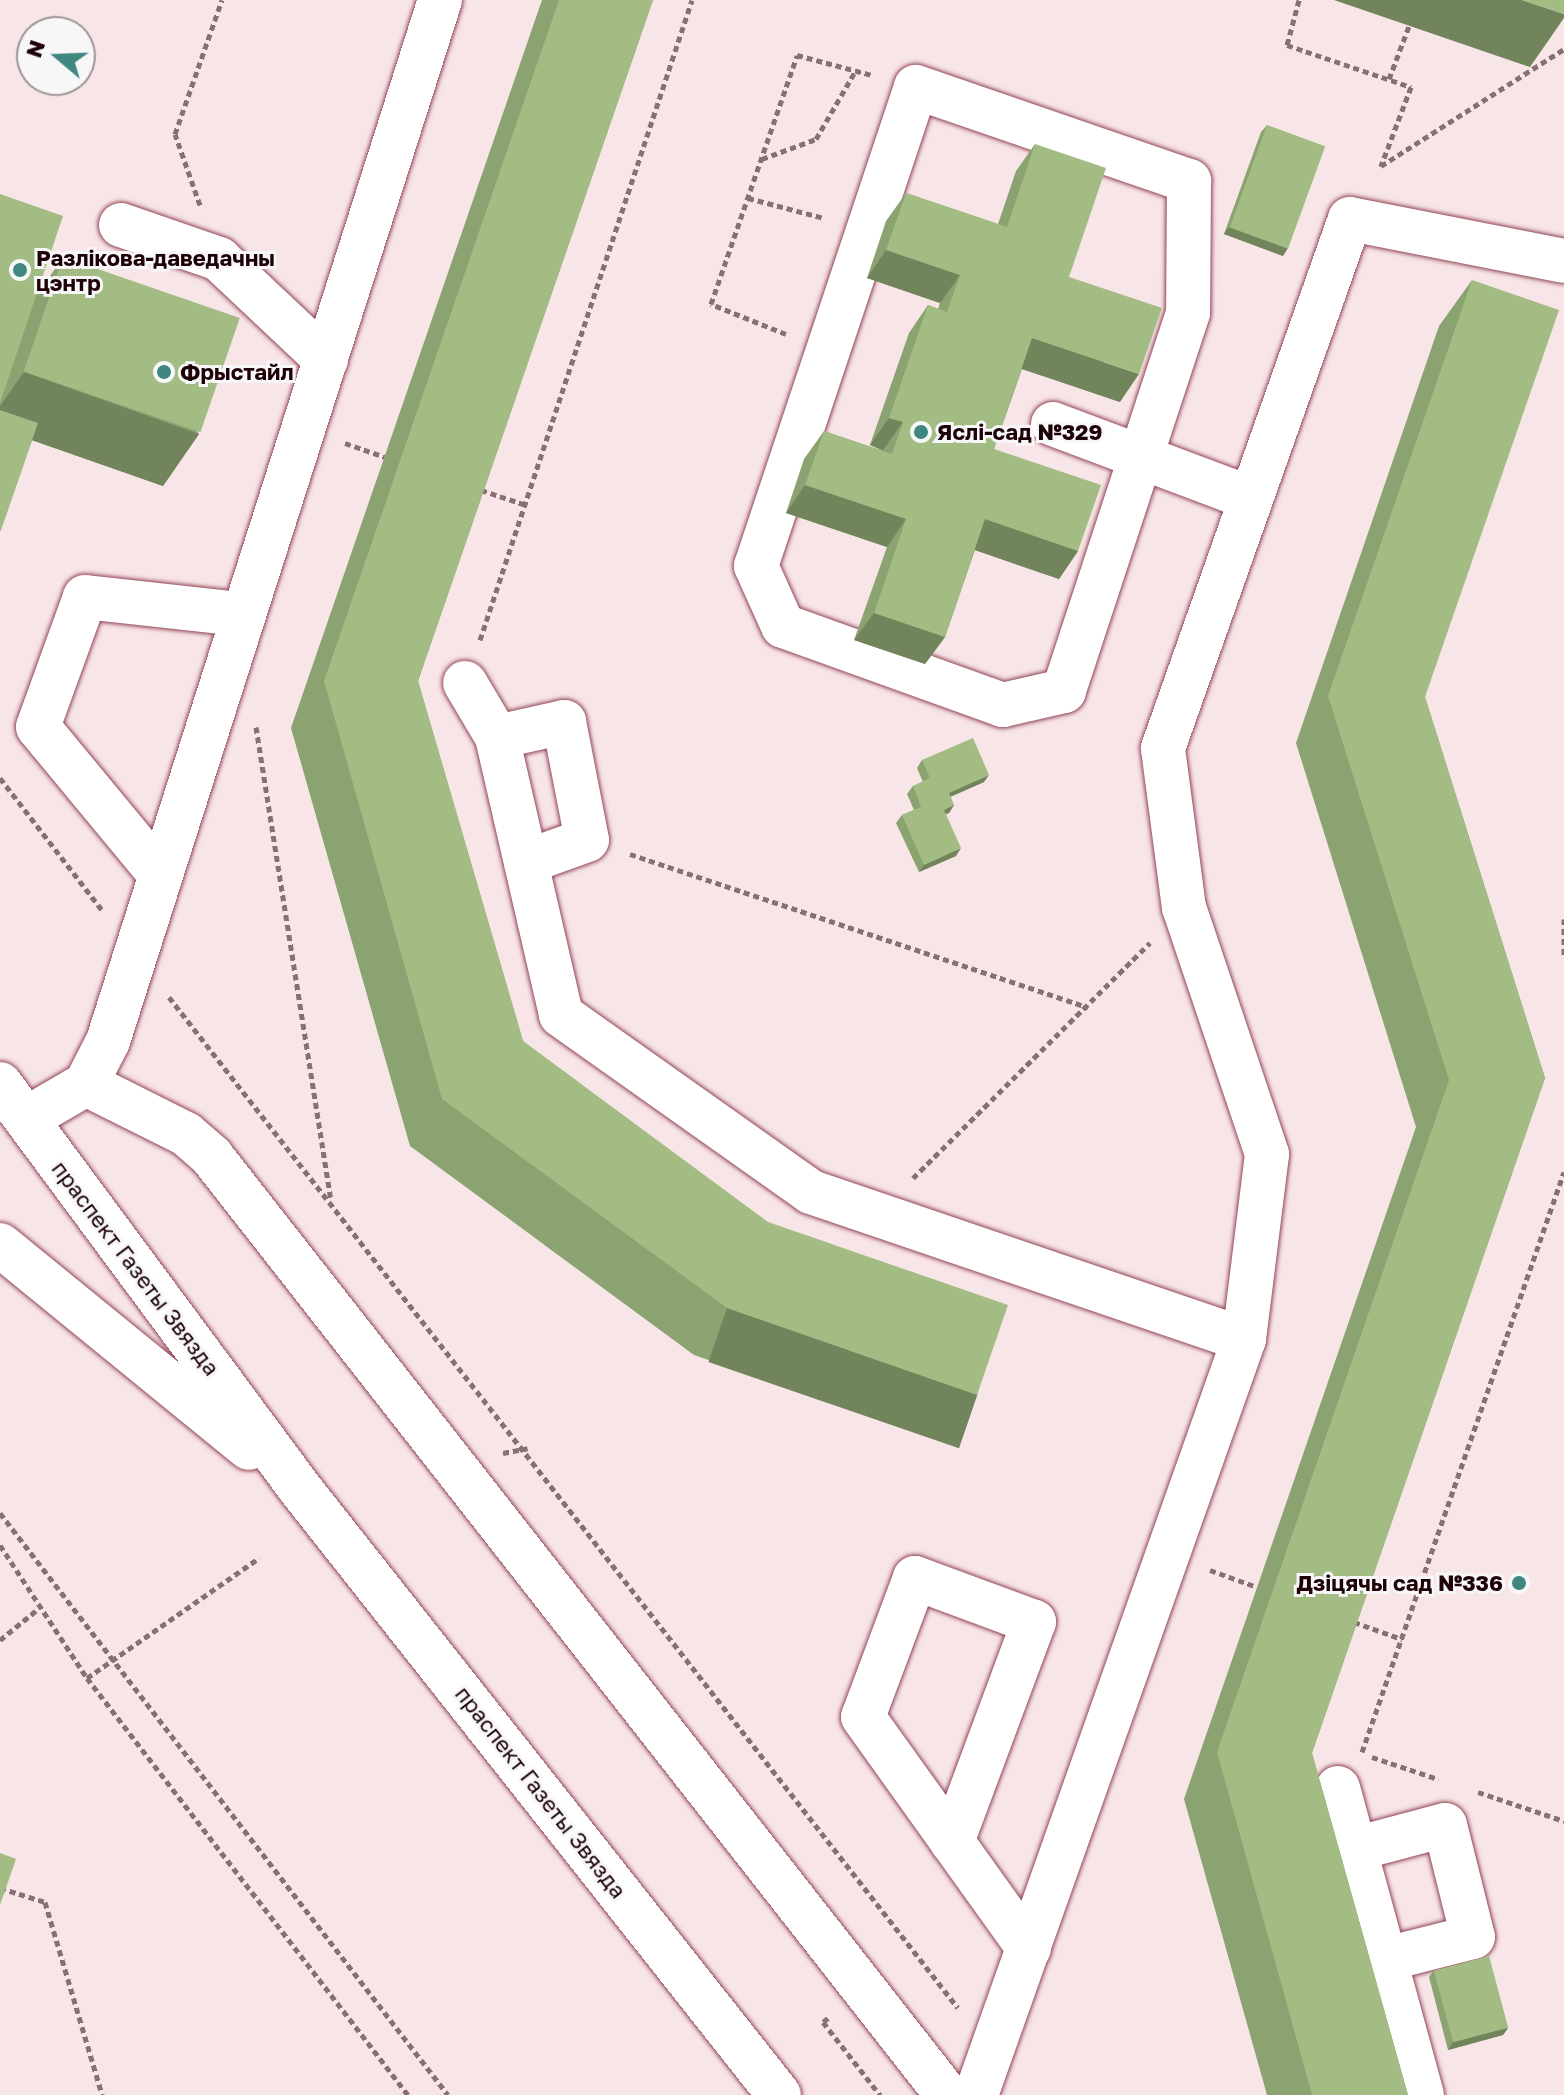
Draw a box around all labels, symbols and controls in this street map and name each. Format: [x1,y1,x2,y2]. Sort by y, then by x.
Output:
north arrow [16,16,96,96]
text: N [19,36,50,61]
place label: Разлікова-даведачны цэнтр [36,244,275,296]
marker: Разлікова-даведачны цэнтр [11,261,29,279]
place label: Фрыстайл [180,359,294,385]
marker: Фрыстайл [155,363,173,381]
place label: Яслі-сад №329 [937,419,1102,445]
marker: Яслі-сад №329 [912,423,930,441]
street label: праспект Газеты Звязда [47,1156,225,1380]
place label: Дзіцячы сад №336 [1296,1570,1503,1596]
marker: Дзіцячы сад №336 [1510,1574,1528,1592]
street label: праспект Газеты Звязда [450,1681,632,1903]

